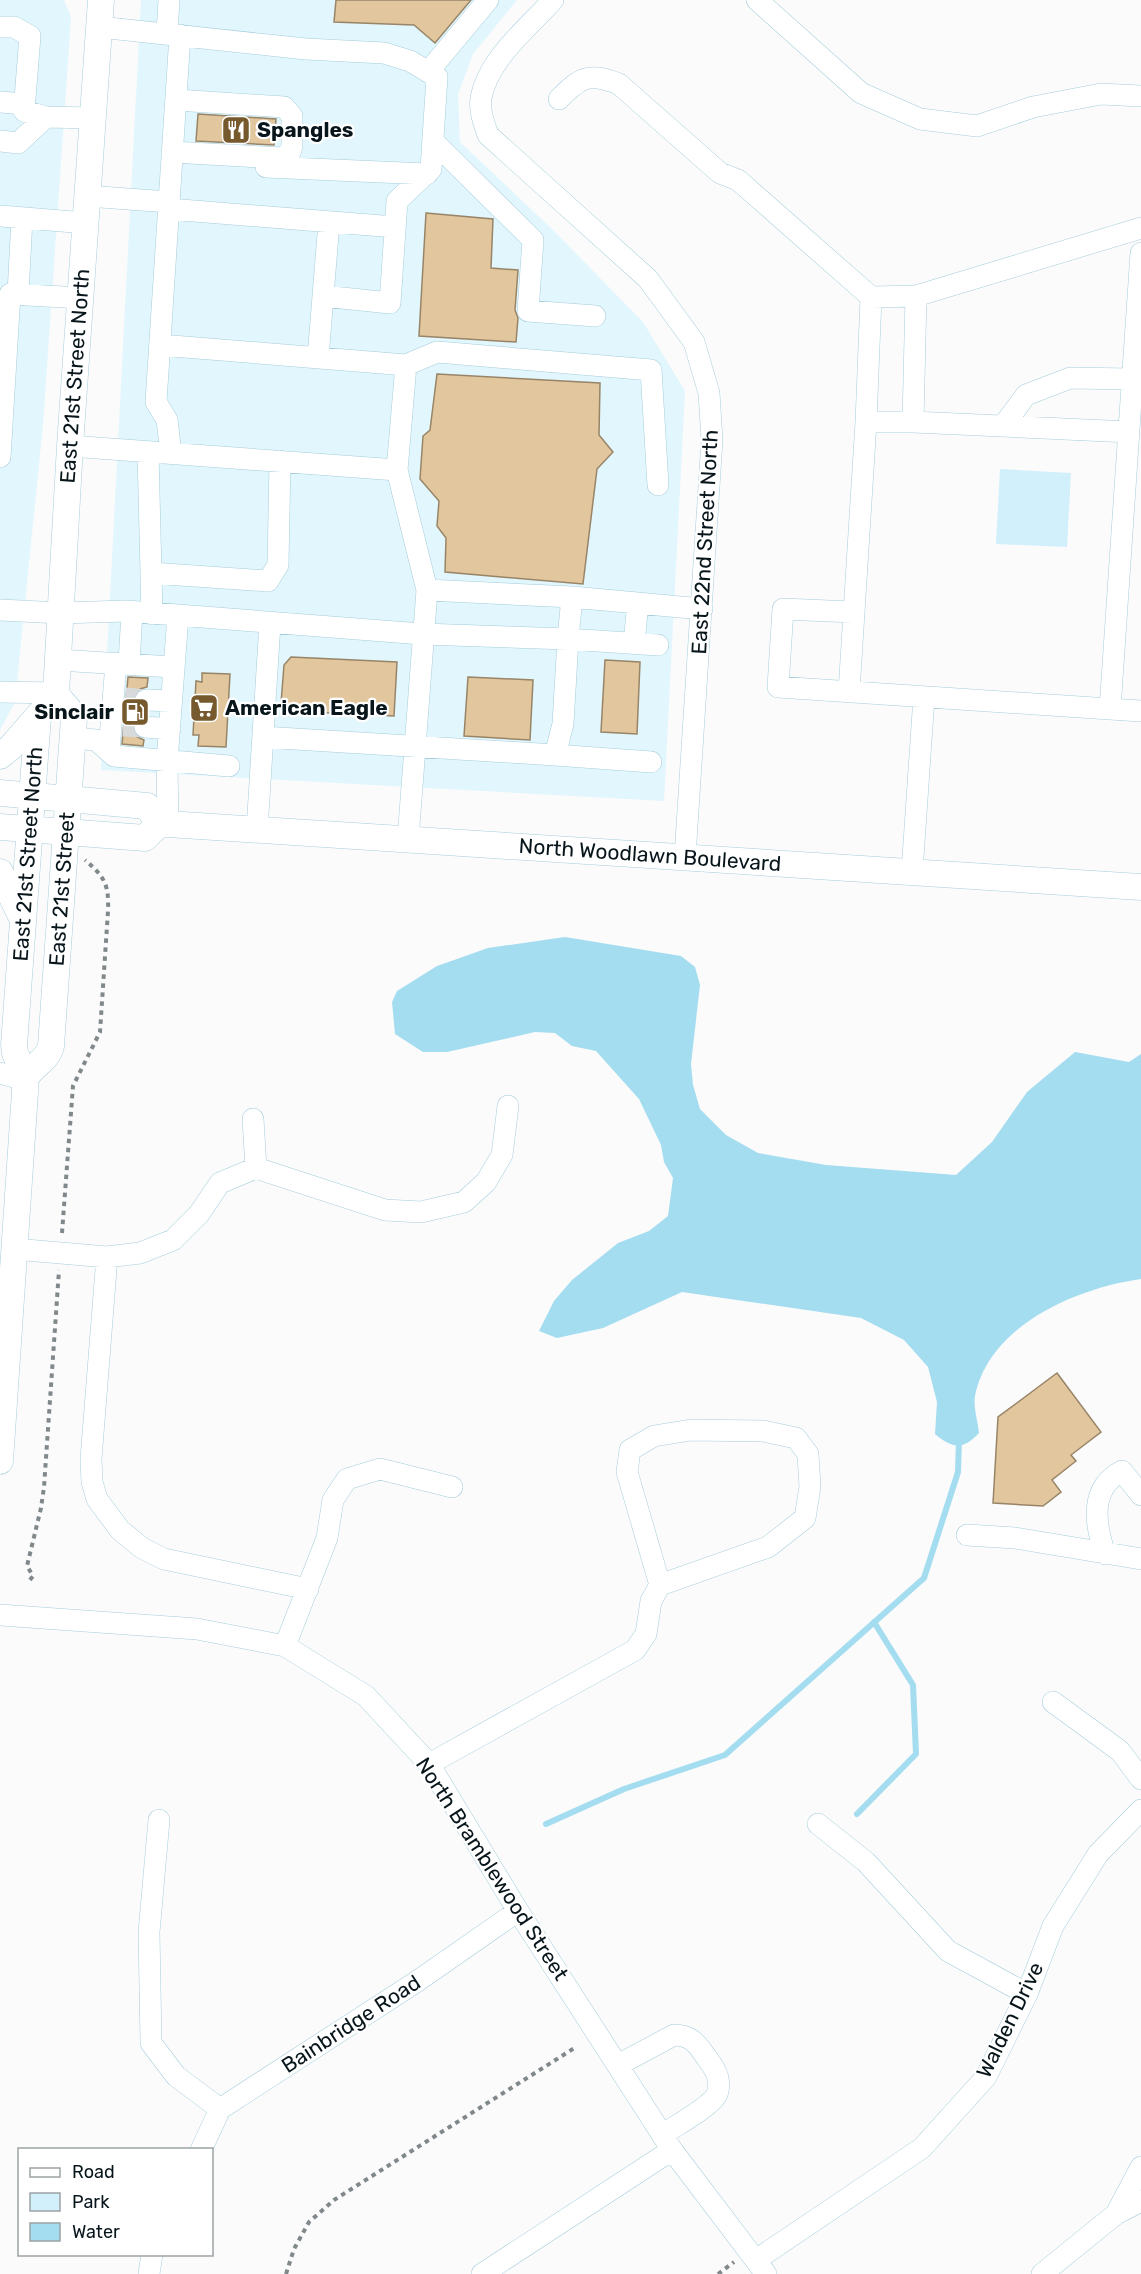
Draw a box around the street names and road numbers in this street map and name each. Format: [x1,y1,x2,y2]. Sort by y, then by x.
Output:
street label: East 21st Street North [55,268,94,484]
street label: East 22nd Street North [686,429,723,655]
street label: East 21st Street North [8,746,47,962]
street label: East 21st Street [44,811,79,967]
street label: North Woodlawn Boulevard [518,833,782,876]
street label: North Bramblewood Street [411,1752,574,1985]
street label: Walden Drive [971,1958,1048,2082]
street label: Bainbridge Road [277,1969,425,2078]

